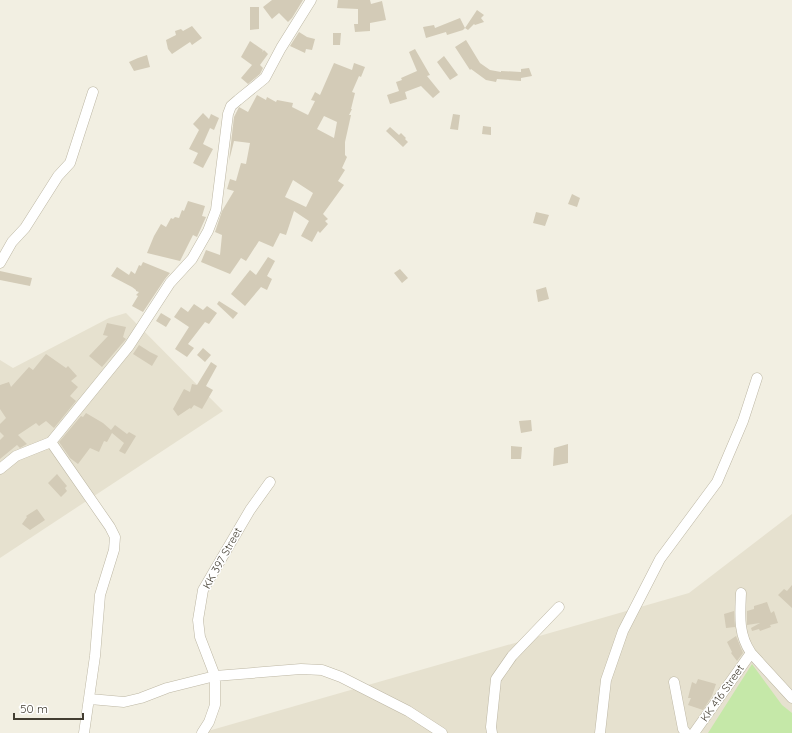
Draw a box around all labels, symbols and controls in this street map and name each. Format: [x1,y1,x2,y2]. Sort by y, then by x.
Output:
street label: KK 397 Street [199,525,245,591]
street label: KK 416 Street [697,661,747,724]
scale bar [14,695,83,721]
text: 50 m [20,701,48,716]

